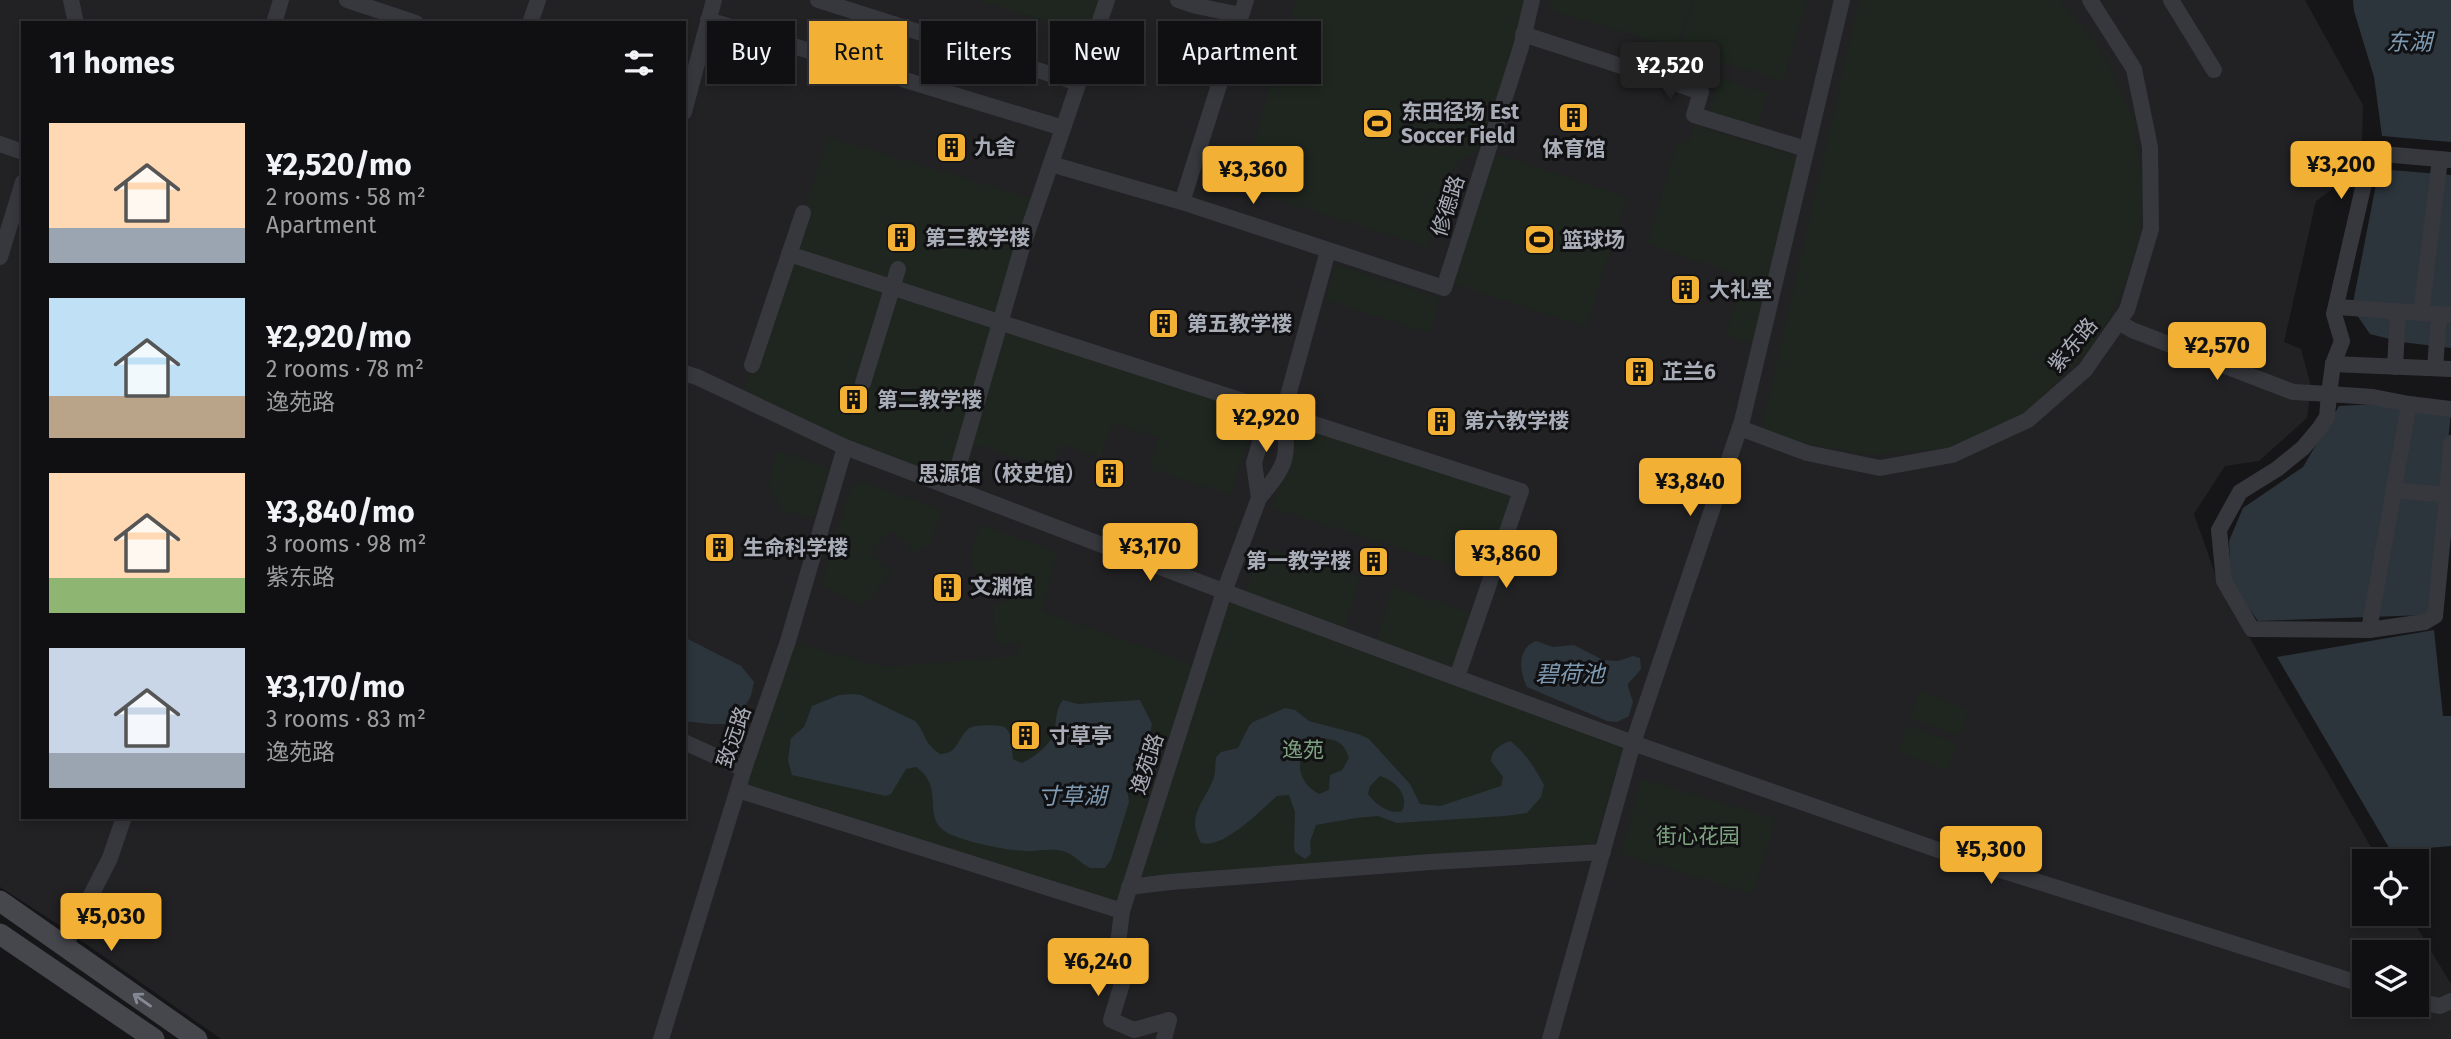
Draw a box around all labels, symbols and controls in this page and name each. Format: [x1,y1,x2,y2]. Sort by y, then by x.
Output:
chip: Buy [707,21,795,84]
chip: Rent [809,21,907,84]
chip: Filters [921,21,1036,84]
chip: New [1050,21,1144,84]
chip: Apartment [1158,21,1321,84]
water label: 东湖 [2386,28,2435,56]
pin: ¥2,520 [1613,42,1727,102]
icon: filters [620,44,658,82]
text: 11 homes [49,45,175,81]
text: ¥2,520 [1636,51,1704,79]
place label: 东田径场 Est Soccer Field [1401,99,1520,149]
building icon: 体育馆 [1557,100,1591,134]
sports icon: 东田径场 Est Soccer Field [1361,107,1395,141]
building icon: 九舍 [934,130,968,164]
place label: 九舍 [974,134,1016,160]
place label: 体育馆 [1543,136,1606,162]
pin: ¥3,200 [2284,142,2398,201]
pin: ¥3,360 [1196,146,1310,206]
text: ¥2,520/mo [266,147,412,183]
text: ¥3,200 [2306,150,2376,178]
icon: home [105,151,189,235]
text: ¥3,360 [1219,155,1287,183]
street label: 修德路 [1426,172,1470,240]
text: 2 rooms · 58 m² [266,183,426,211]
text: Apartment [266,211,376,239]
building icon: 第三教学楼 [885,221,919,255]
sports icon: 篮球场 [1522,223,1556,257]
place label: 第三教学楼 [925,225,1030,251]
place label: 篮球场 [1562,227,1625,253]
building icon: 大礼堂 [1669,273,1703,307]
place label: 大礼堂 [1709,277,1772,303]
building icon: 第五教学楼 [1147,307,1181,341]
place label: 第五教学楼 [1187,311,1292,337]
street label: 紫东路 [2043,313,2103,377]
text: ¥2,920/mo [266,319,411,355]
pin: ¥2,570 [2160,322,2274,382]
icon: home [105,326,189,410]
text: ¥2,570 [2184,331,2250,359]
text: 2 rooms · 78 m² [266,355,424,383]
building icon: 芷兰6 [1622,355,1656,389]
place label: 芷兰6 [1662,359,1716,385]
building icon: 第二教学楼 [837,383,871,417]
place label: 第二教学楼 [877,387,982,413]
text: 逸苑路 [266,388,335,416]
pin: ¥2,920 [1209,394,1323,454]
text: ¥2,920 [1232,403,1300,431]
building icon: 第六教学楼 [1424,404,1458,438]
place label: 第六教学楼 [1464,408,1569,434]
building icon: 思源馆（校史馆） [1092,457,1126,491]
pin: ¥3,840 [1633,458,1747,518]
place label: 思源馆（校史馆） [918,461,1086,487]
text: ¥3,840 [1655,467,1725,495]
text: ¥3,840/mo [266,494,415,530]
icon: home [105,501,189,585]
pin: ¥3,170 [1093,524,1207,583]
text: 3 rooms · 98 m² [266,530,426,558]
pin: ¥3,860 [1449,530,1563,590]
building icon: 生命科学楼 [703,531,737,565]
text: ¥3,170 [1119,532,1181,560]
place label: 生命科学楼 [743,535,848,561]
text: ¥3,860 [1471,539,1541,567]
building icon: 第一教学楼 [1357,544,1391,578]
place label: 第一教学楼 [1246,548,1351,574]
text: 紫东路 [266,563,335,591]
building icon: 文渊馆 [930,570,964,604]
place label: 文渊馆 [970,574,1033,600]
water label: 碧荷池 [1536,660,1607,688]
text: ¥3,170/mo [266,669,405,705]
icon: home [105,676,189,760]
street label: 致远路 [711,703,757,771]
text: 3 rooms · 83 m² [266,705,426,733]
building icon: 寸草亭 [1009,719,1043,753]
place label: 寸草亭 [1049,723,1112,749]
street label: 逸苑路 [1125,730,1169,798]
park label: 逸苑 [1282,737,1324,763]
text: 逸苑路 [266,738,335,766]
water label: 寸草湖 [1038,782,1110,810]
park label: 街心花园 [1656,823,1740,849]
pin: ¥5,300 [1934,826,2048,886]
text: ¥5,300 [1956,835,2026,863]
map controls [2352,849,2429,1017]
button: locate [2352,849,2429,926]
pin: ¥5,030 [54,894,168,953]
text: ¥5,030 [76,902,146,930]
pin: ¥6,240 [1041,939,1155,998]
button: layers [2352,940,2429,1017]
text: ¥6,240 [1064,947,1132,975]
one-way arrow [133,993,152,1007]

